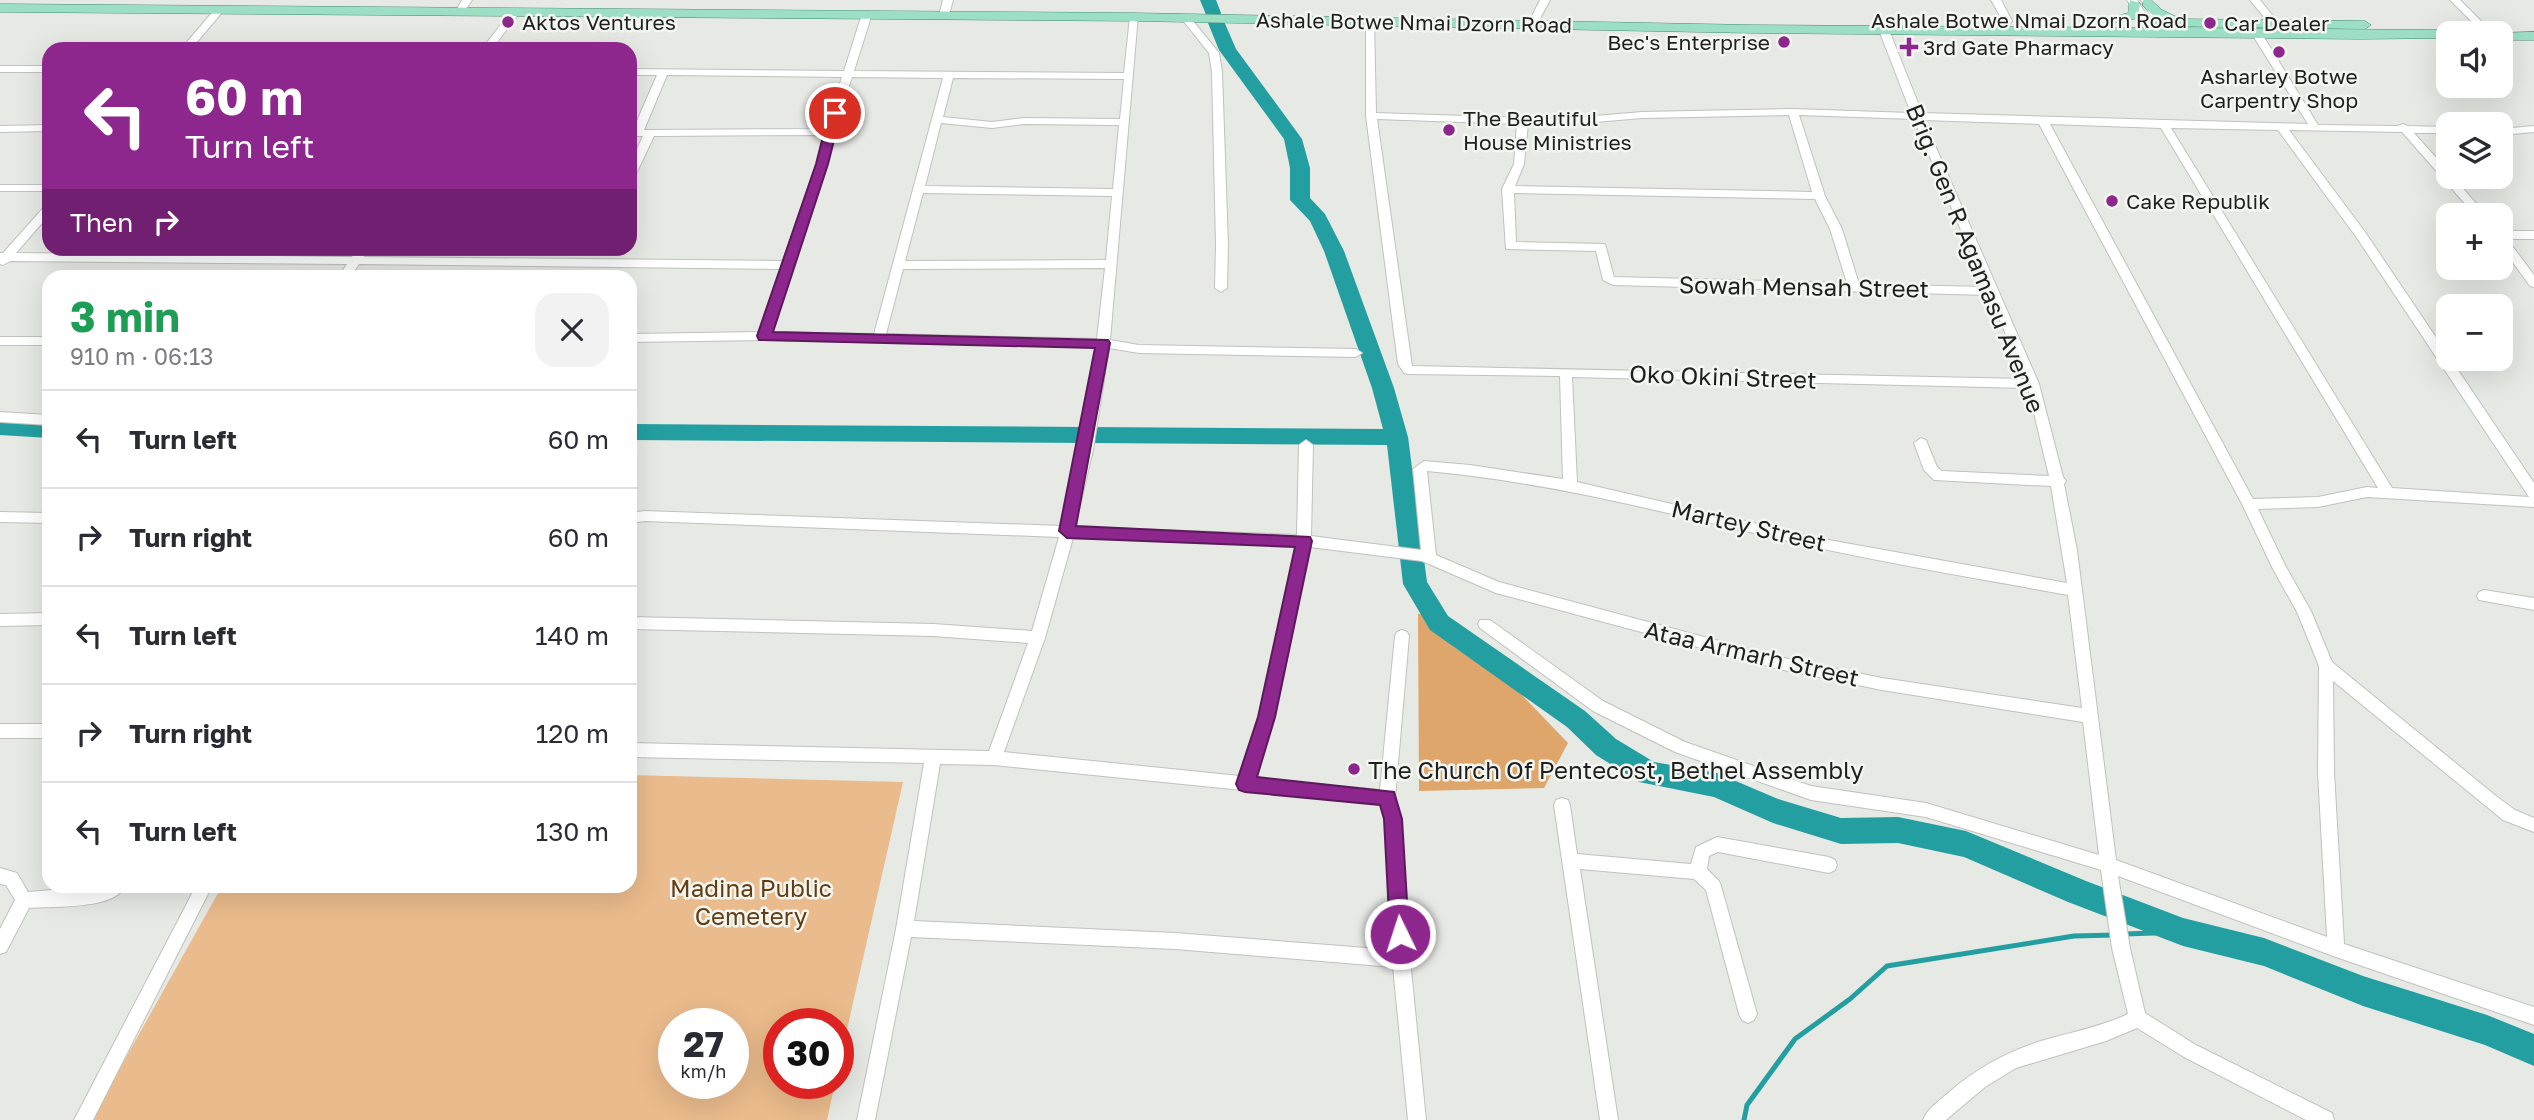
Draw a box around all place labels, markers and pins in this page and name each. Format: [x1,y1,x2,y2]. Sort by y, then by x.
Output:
place label: Aktos Ventures [522,9,676,35]
place label: Car Dealer [2224,10,2329,36]
marker: Aktos Ventures [500,14,516,30]
marker: Car Dealer [2202,15,2218,31]
place label: Bec's Enterprise [1607,29,1770,55]
marker: Bec's Enterprise [1776,34,1792,50]
place label: 3rd Gate Pharmacy [1923,34,2114,60]
marker: 3rd Gate Pharmacy [1901,39,1917,55]
marker: Asharley Botwe Carpentry Shop [2271,44,2287,60]
place label: Asharley Botwe Carpentry Shop [2200,63,2358,113]
pin [805,83,865,143]
place label: The Beautiful House Ministries [1463,105,1632,155]
marker: The Beautiful House Ministries [1441,122,1457,138]
place label: Cake Republik [2126,188,2270,214]
marker: Cake Republik [2104,193,2120,209]
place label: The Church Of Pentecost, Bethel Assembly [1368,755,1864,784]
marker: The Church Of Pentecost, Bethel Assembly [1346,761,1362,777]

